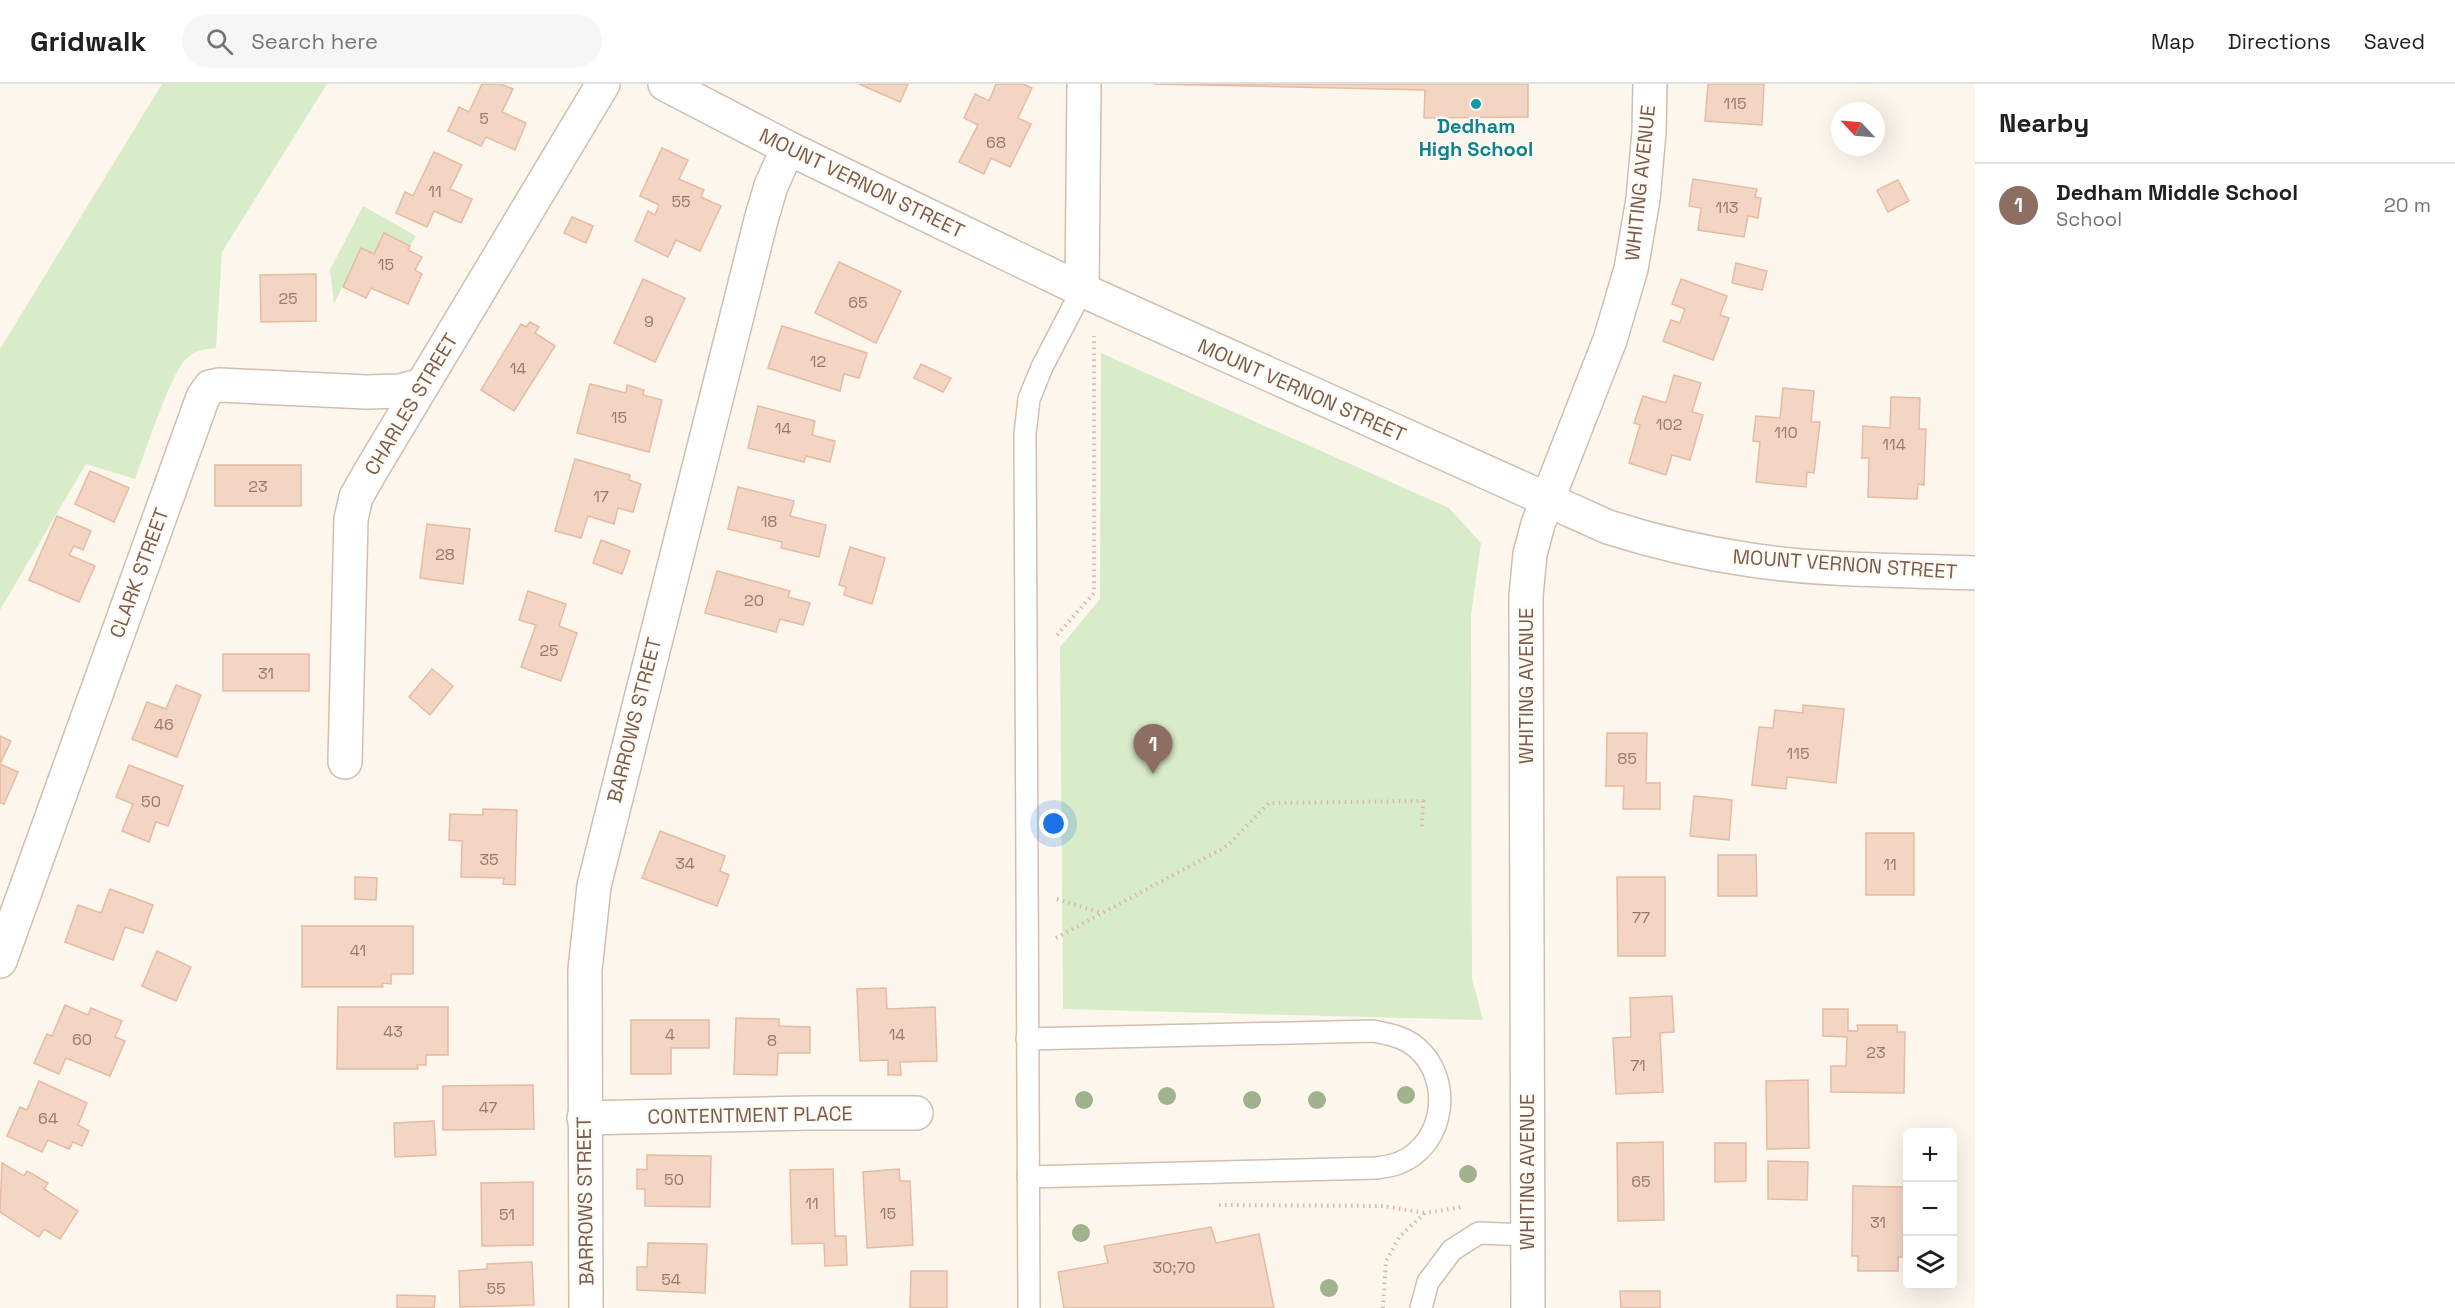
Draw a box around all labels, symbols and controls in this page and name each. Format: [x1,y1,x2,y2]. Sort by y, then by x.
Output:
search box [182,14,602,68]
text: Gridwalk [30,23,146,59]
icon: search [203,25,236,58]
text: Search here [251,27,378,55]
text: Map [2151,28,2195,55]
text: Directions [2228,28,2331,55]
text: Saved [2364,28,2425,55]
house number: 115 [1724,93,1746,114]
marker: Dedham High School [1469,97,1483,111]
north arrow [1831,102,1885,156]
street label: WHITING AVENUE [1619,104,1661,262]
text: Nearby [1999,106,2089,140]
house number: 5 [479,108,489,129]
place label: Dedham High School [1419,113,1533,162]
street label: MOUNT VERNON STREET [755,122,969,244]
house number: 68 [986,132,1006,153]
text: Dedham Middle School [2056,178,2298,206]
house number: 11 [428,181,442,202]
house number: 55 [671,191,691,212]
text: 1 [2014,192,2023,218]
text: 20 m [2384,192,2431,218]
house number: 113 [1715,197,1739,218]
text: School [2056,206,2122,232]
house number: 15 [378,254,394,275]
house number: 25 [278,288,298,309]
house number: 65 [848,292,868,313]
house number: 9 [644,311,654,332]
street label: CHARLES STREET [358,328,464,480]
street label: MOUNT VERNON STREET [1194,332,1410,448]
house number: 12 [810,351,826,372]
house number: 14 [510,358,526,379]
house number: 15 [611,407,627,428]
house number: 102 [1656,414,1682,435]
house number: 14 [775,418,791,439]
house number: 110 [1774,422,1798,443]
house number: 114 [1882,434,1906,455]
house number: 23 [248,476,268,497]
house number: 17 [593,486,609,507]
street label: CLARK STREET [103,504,175,642]
house number: 18 [761,511,777,532]
street label: MOUNT VERNON STREET [1732,543,1958,585]
house number: 28 [435,544,455,565]
house number: 20 [744,590,764,611]
street label: WHITING AVENUE [1513,608,1539,764]
street label: BARROWS STREET [601,634,667,805]
house number: 25 [539,640,559,661]
house number: 31 [258,663,274,684]
house number: 46 [154,714,174,735]
pin: 1 [1134,724,1172,774]
house number: 115 [1787,743,1809,764]
house number: 85 [1617,748,1637,769]
house number: 50 [141,791,161,812]
your location [1039,809,1068,838]
house number: 35 [479,849,499,870]
house number: 34 [675,853,695,874]
house number: 11 [1883,854,1897,875]
house number: 77 [1632,907,1650,928]
house number: 41 [350,940,366,961]
house number: 43 [383,1021,403,1042]
house number: 4 [665,1024,675,1045]
house number: 14 [889,1024,905,1045]
house number: 60 [72,1029,92,1050]
house number: 8 [767,1030,777,1051]
house number: 23 [1866,1042,1886,1063]
house number: 71 [1630,1055,1646,1076]
street label: WHITING AVENUE [1514,1094,1540,1250]
house number: 47 [479,1097,497,1118]
street label: CONTENTMENT PLACE [647,1100,853,1130]
house number: 64 [38,1108,58,1129]
street label: BARROWS STREET [571,1116,599,1286]
map controls [1903,1128,1957,1290]
button: + [1903,1128,1957,1182]
house number: 50 [664,1169,684,1190]
house number: 65 [1631,1171,1651,1192]
button: − [1903,1182,1957,1236]
house number: 11 [805,1193,819,1214]
house number: 15 [880,1203,896,1224]
house number: 51 [499,1204,515,1225]
house number: 31 [1870,1212,1886,1233]
button: layers [1903,1236,1957,1290]
house number: 30;70 [1152,1257,1196,1278]
house number: 54 [661,1269,681,1290]
house number: 55 [486,1278,506,1299]

